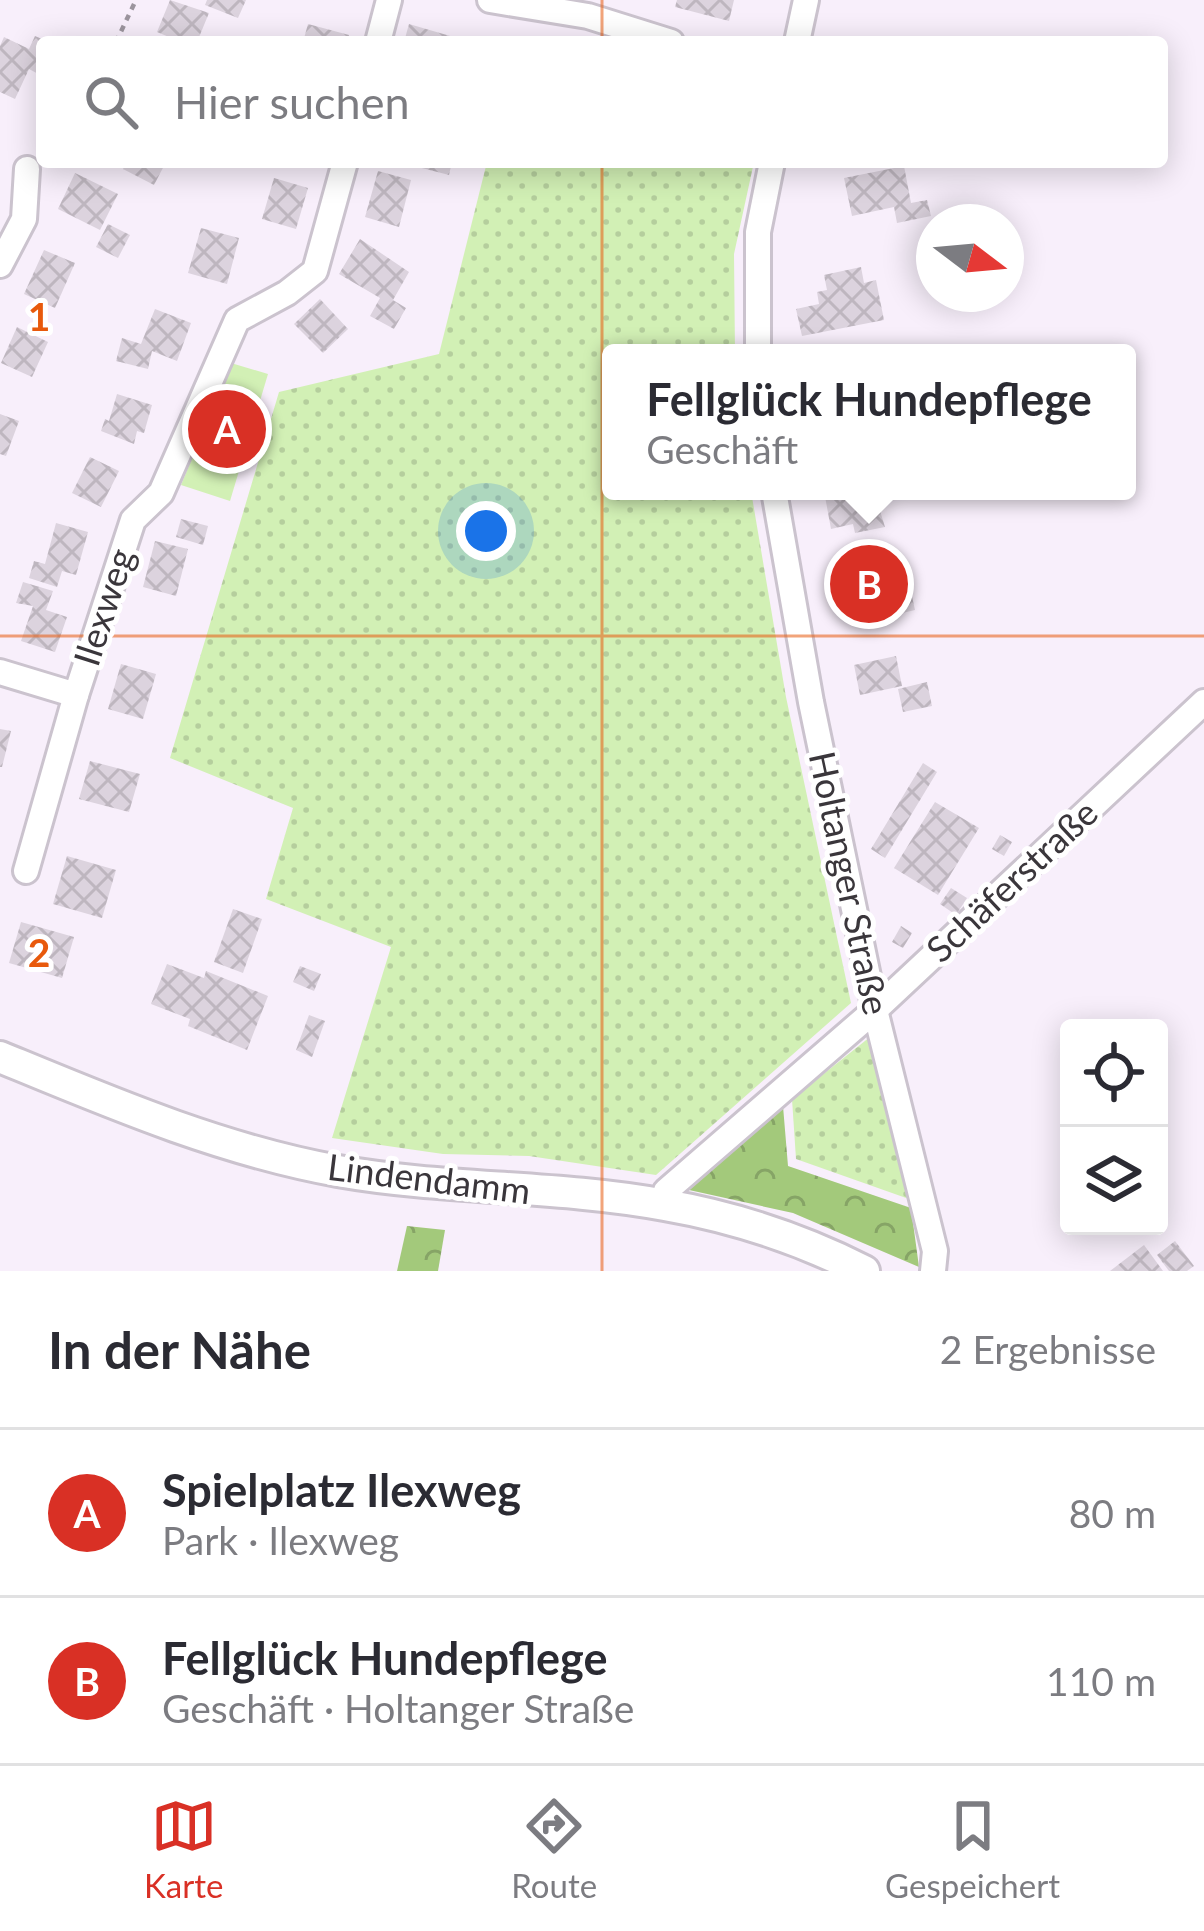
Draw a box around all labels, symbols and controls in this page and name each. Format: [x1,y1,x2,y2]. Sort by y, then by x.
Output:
search box [36,36,1168,168]
icon: search [78,69,144,135]
text: Hier suchen [174,75,410,129]
north arrow [916,204,1024,312]
text: 1 [28,293,50,339]
popup [602,344,1136,500]
text: Fellglück Hundepflege [646,372,1092,426]
pin: A [188,384,266,474]
text: Geschäft [646,426,798,472]
your location [456,501,516,561]
pin: B [830,539,908,629]
street label: Ilexweg [63,542,143,671]
street label: Holtanger Straße [801,747,899,1018]
street label: Schäferstraße [917,790,1106,971]
text: 2 [28,929,50,975]
map controls [1060,1019,1168,1235]
button: locate [1060,1019,1168,1127]
button: layers [1060,1127,1168,1235]
street label: Lindendamm [325,1144,533,1212]
text: In der Nähe [48,1319,311,1380]
text: 2 Ergebnisse [940,1326,1156,1372]
text: Spielplatz Ilexweg [162,1463,521,1517]
text: A [73,1490,101,1536]
text: 80 m [1069,1490,1156,1536]
text: Park · Ilexweg [162,1517,399,1563]
text: Fellglück Hundepflege [162,1631,608,1685]
text: B [74,1658,100,1704]
text: 110 m [1046,1658,1156,1704]
text: Geschäft · Holtanger Straße [162,1685,634,1731]
tab: Karte [144,1793,223,1905]
tab: Route [511,1793,597,1905]
tab: Gespeichert [885,1793,1060,1905]

